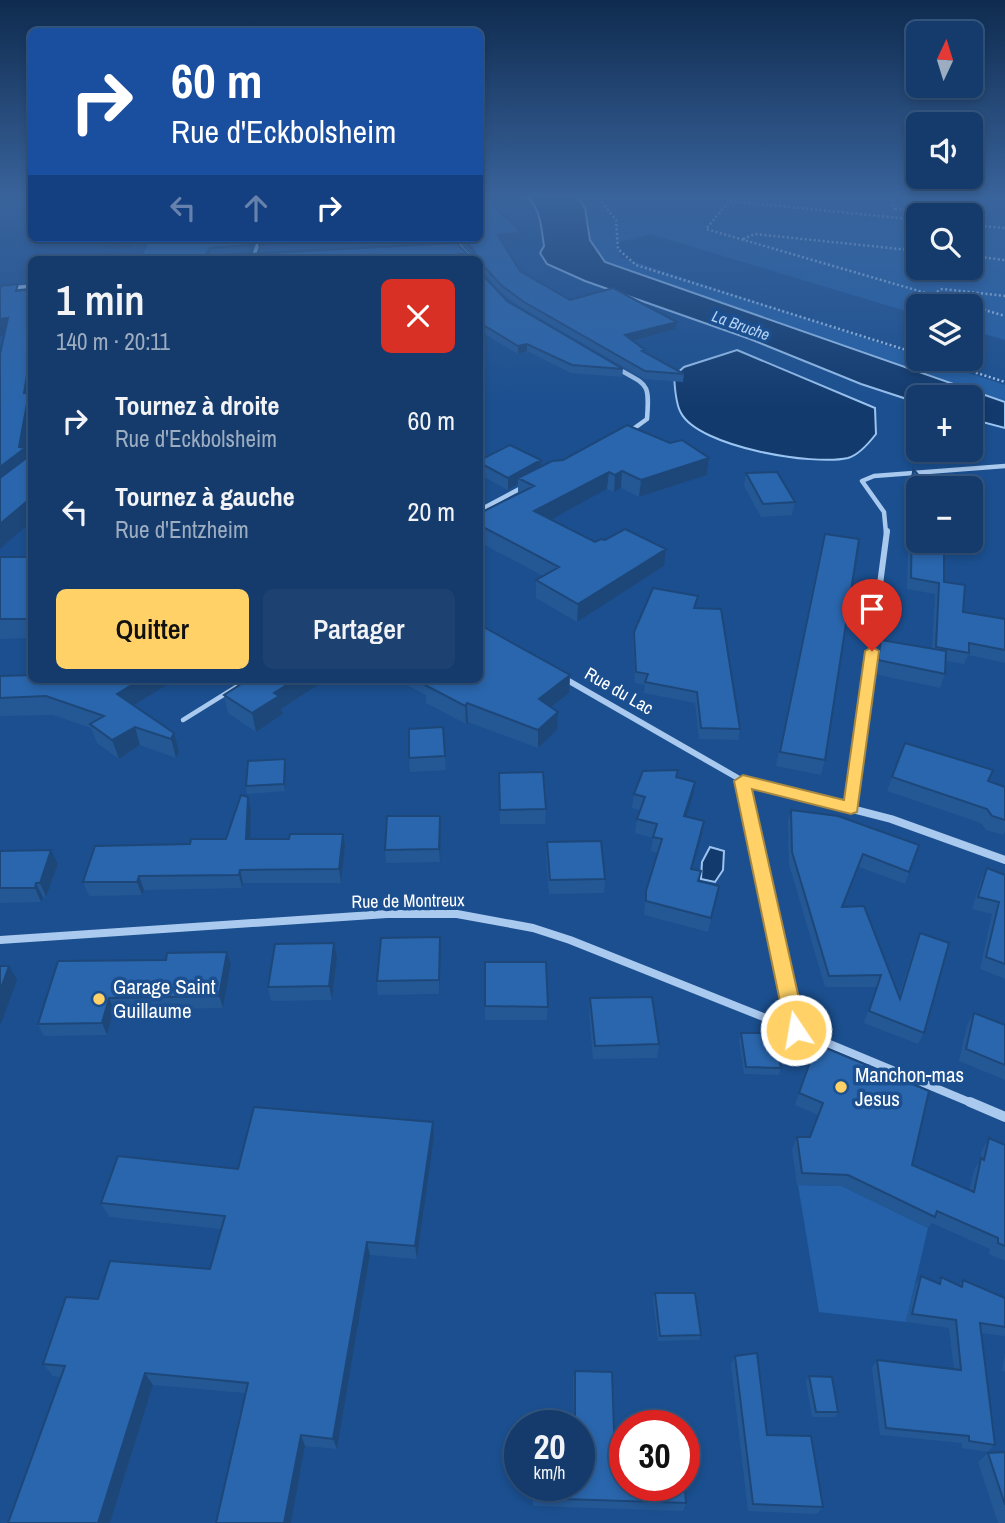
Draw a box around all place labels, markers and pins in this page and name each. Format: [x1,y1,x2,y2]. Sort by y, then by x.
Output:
pin [842,579,902,651]
place label: Garage Saint Guillaume [113,972,216,1025]
marker: Garage Saint Guillaume [91,991,107,1007]
place label: Manchon-mas Jesus [855,1060,964,1113]
marker: Manchon-mas Jesus [833,1079,849,1095]

